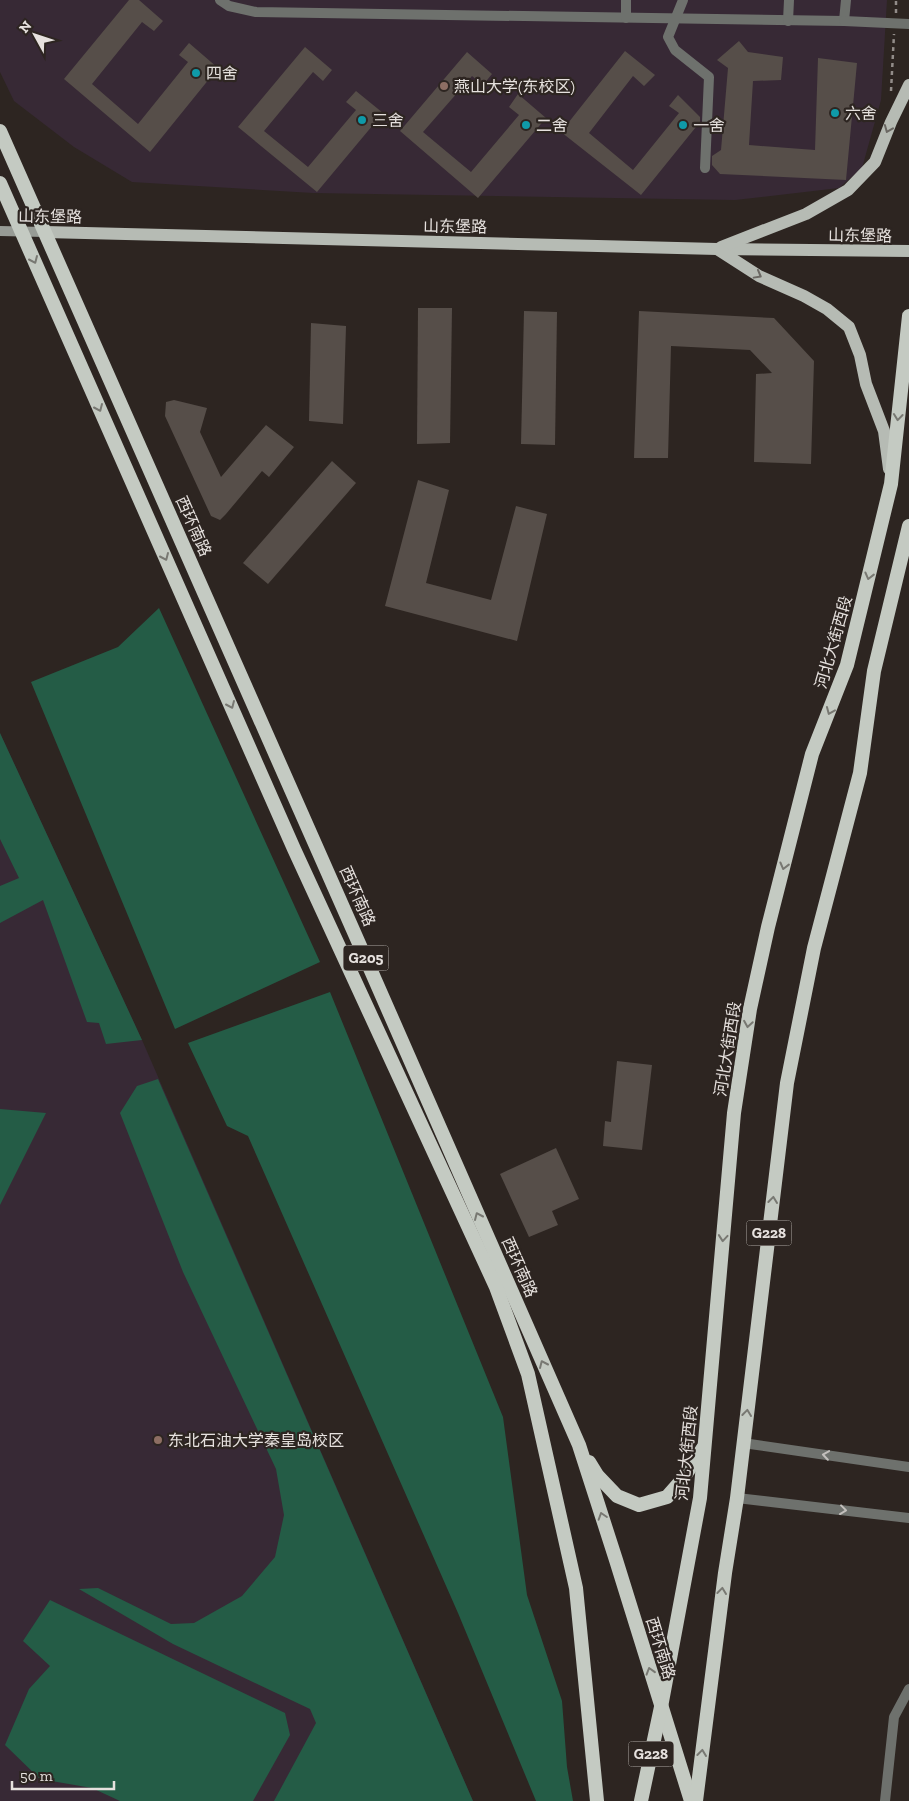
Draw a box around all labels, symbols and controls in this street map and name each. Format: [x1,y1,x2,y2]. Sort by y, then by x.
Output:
north arrow [10,10,60,60]
text: N [15,17,36,37]
place label: 四舍 [206,64,238,83]
marker: 四舍 [190,67,202,79]
place label: 燕山大学(东校区) [454,77,575,96]
marker: 燕山大学(东校区) [438,80,450,92]
place label: 六舍 [845,104,877,123]
marker: 六舍 [829,107,841,119]
place label: 三舍 [372,111,404,130]
marker: 三舍 [356,114,368,126]
place label: 二舍 [536,116,568,135]
place label: 一舍 [693,116,725,135]
marker: 二舍 [520,119,532,131]
marker: 一舍 [677,119,689,131]
one-way arrow [884,124,894,133]
street label: 山东堡路 [18,206,82,227]
street label: 山东堡路 [423,216,487,237]
street label: 山东堡路 [828,225,892,246]
one-way arrow [27,255,38,264]
one-way arrow [753,268,762,278]
one-way arrow [93,403,104,412]
one-way arrow [893,413,904,421]
street label: 西环南路 [172,493,215,559]
one-way arrow [159,552,170,561]
one-way arrow [864,572,875,581]
street label: 河北大街西段 [811,593,856,691]
one-way arrow [224,700,235,709]
one-way arrow [826,706,836,714]
one-way arrow [779,861,790,870]
street label: 西环南路 [336,863,379,929]
road number: G205 [344,946,388,970]
street label: 河北大街西段 [711,1000,744,1098]
one-way arrow [743,1021,754,1029]
one-way arrow [767,1195,778,1203]
one-way arrow [474,1212,485,1221]
road number: G228 [746,1220,792,1246]
street label: 西环南路 [498,1234,541,1300]
one-way arrow [718,1234,729,1242]
one-way arrow [539,1360,550,1369]
street label: 河北大街西段 [672,1404,701,1502]
one-way arrow [741,1409,752,1417]
place label: 东北石油大学秦皇岛校区 [168,1431,344,1450]
marker: 东北石油大学秦皇岛校区 [152,1434,164,1446]
one-way arrow [822,1450,830,1461]
one-way arrow [840,1504,848,1515]
one-way arrow [597,1512,607,1520]
one-way arrow [717,1587,727,1596]
street label: 西环南路 [642,1615,679,1682]
one-way arrow [646,1667,656,1676]
road number: G228 [628,1742,674,1766]
one-way arrow [696,1748,707,1756]
scale bar [12,1758,115,1790]
text: 50 m [20,1767,53,1785]

